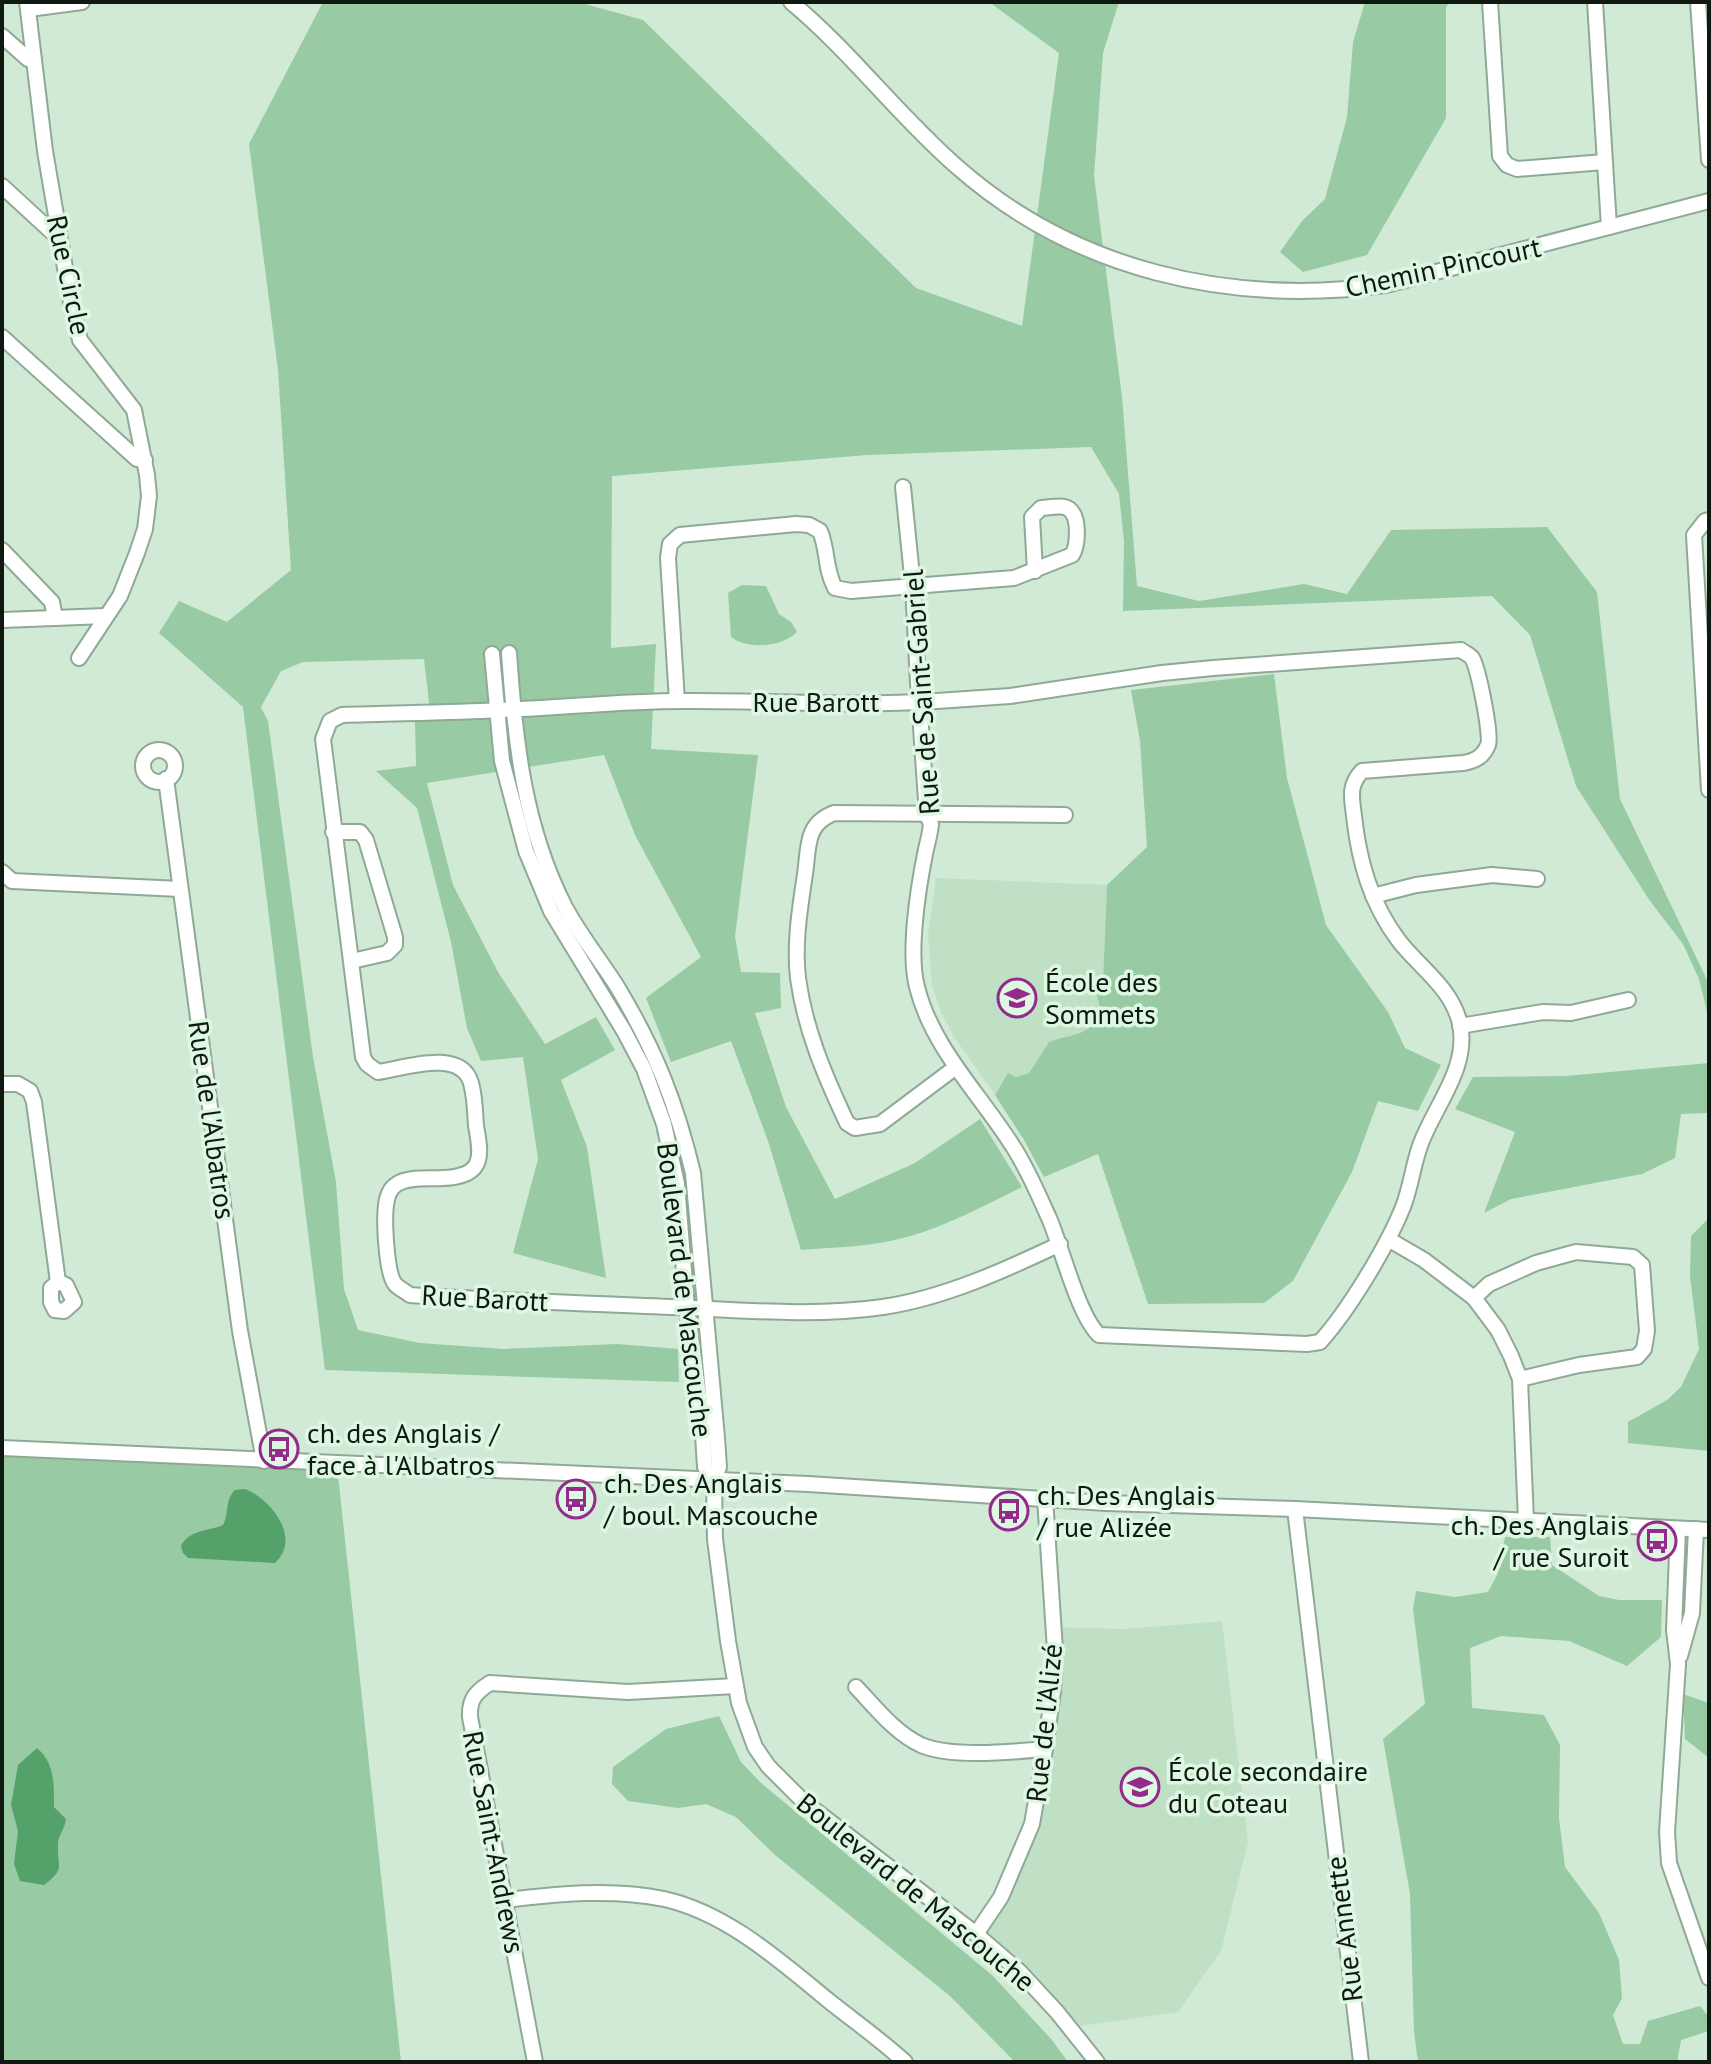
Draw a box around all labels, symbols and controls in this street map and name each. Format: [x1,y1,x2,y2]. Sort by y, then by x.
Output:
street label: Rue Circle [39,212,100,338]
street label: Chemin Pincourt [1342,228,1545,305]
street label: Rue de Saint-Gabriel [893,568,948,816]
street label: Rue Barott [753,683,880,720]
place label: École des Sommets [1045,963,1158,1032]
school or university icon: École des Sommets [996,977,1038,1019]
street label: Rue de l'Albatros [180,1018,245,1222]
street label: Boulevard de Mascouche [649,1141,722,1439]
street label: Rue Barott [421,1276,550,1319]
place label: ch. des Anglais / face à l'Albatros [307,1414,500,1483]
bus stop icon: ch. des Anglais / face à l'Albatros [258,1428,300,1470]
place label: ch. Des Anglais / boul. Mascouche [602,1464,818,1533]
place label: ch. Des Anglais / rue Alizée [1035,1476,1215,1545]
bus stop icon: ch. Des Anglais / boul. Mascouche [555,1478,597,1520]
bus stop icon: ch. Des Anglais / rue Alizée [988,1490,1030,1532]
place label: ch. Des Anglais / rue Suroit [1451,1506,1630,1575]
bus stop icon: ch. Des Anglais / rue Suroit [1636,1520,1678,1562]
street label: Rue de l'Alizé [1017,1642,1070,1804]
street label: Rue Saint-Andrews [455,1727,534,1956]
place label: École secondaire du Coteau [1168,1752,1368,1821]
school or university icon: École secondaire du Coteau [1119,1766,1161,1808]
street label: Boulevard de Mascouche [789,1784,1043,1999]
street label: Rue Annette [1316,1854,1371,2004]

